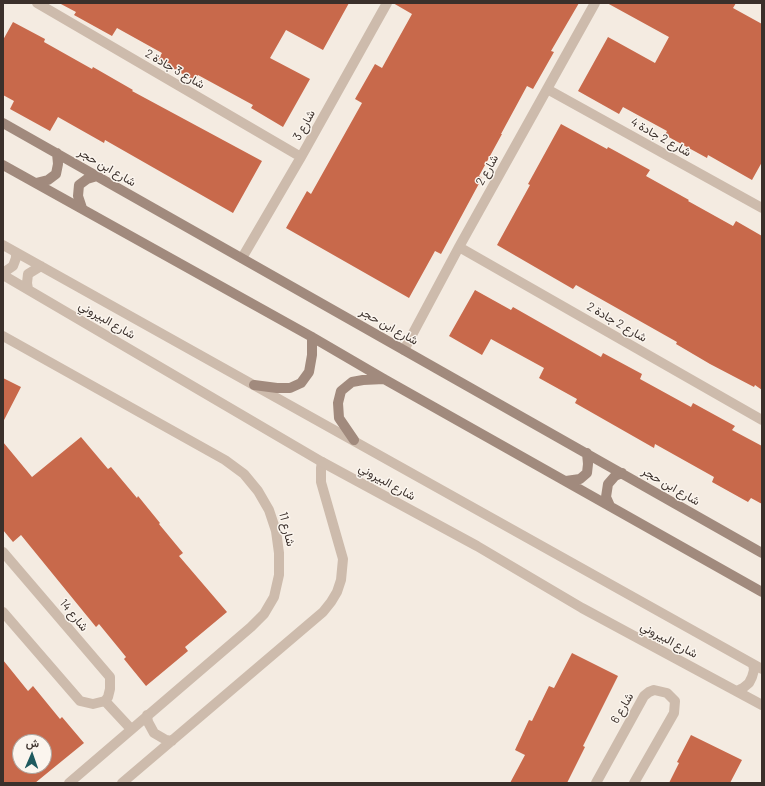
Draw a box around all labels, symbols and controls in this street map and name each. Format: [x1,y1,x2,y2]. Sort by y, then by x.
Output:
street label: شارع 3 جادة 2 [143,46,207,92]
street label: شارع 3 [290,107,318,143]
street label: شارع 2 جادة 4 [628,114,694,160]
street label: شارع ابن حجر [75,145,139,189]
street label: شارع 2 [473,152,501,188]
street label: شارع البيروني [76,298,138,342]
street label: شارع 2 جادة 2 [585,299,649,345]
street label: شارع ابن حجر [357,304,421,348]
street label: شارع البيروني [356,461,418,503]
street label: شارع ابن حجر [639,464,703,508]
street label: شارع 11 [276,510,298,548]
street label: شارع 14 [56,596,92,634]
street label: شارع البيروني [638,619,700,661]
street label: شارع 6 [608,690,636,726]
north arrow [12,734,52,774]
text: ش [26,736,39,749]

